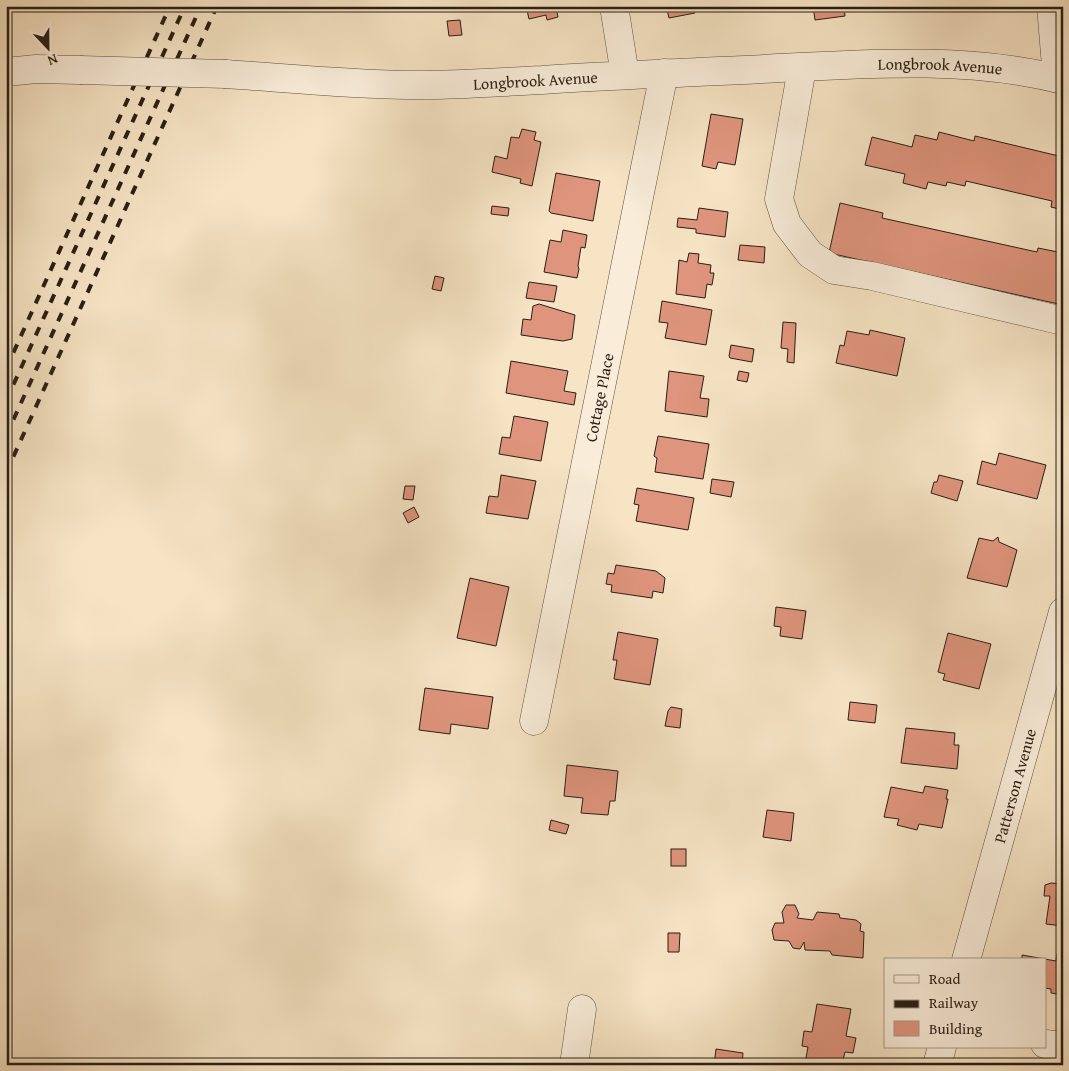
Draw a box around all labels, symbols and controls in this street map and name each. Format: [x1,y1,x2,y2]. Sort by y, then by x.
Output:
north arrow [22,22,72,72]
text: N [44,49,61,71]
street label: Longbrook Avenue [878,51,1004,81]
street label: Longbrook Avenue [473,65,598,96]
street label: Cottage Place [578,351,620,444]
street label: Patterson Avenue [987,726,1042,846]
legend [884,958,1046,1048]
text: Road [929,968,960,989]
text: Railway [929,992,979,1013]
text: Building [929,1018,983,1039]

